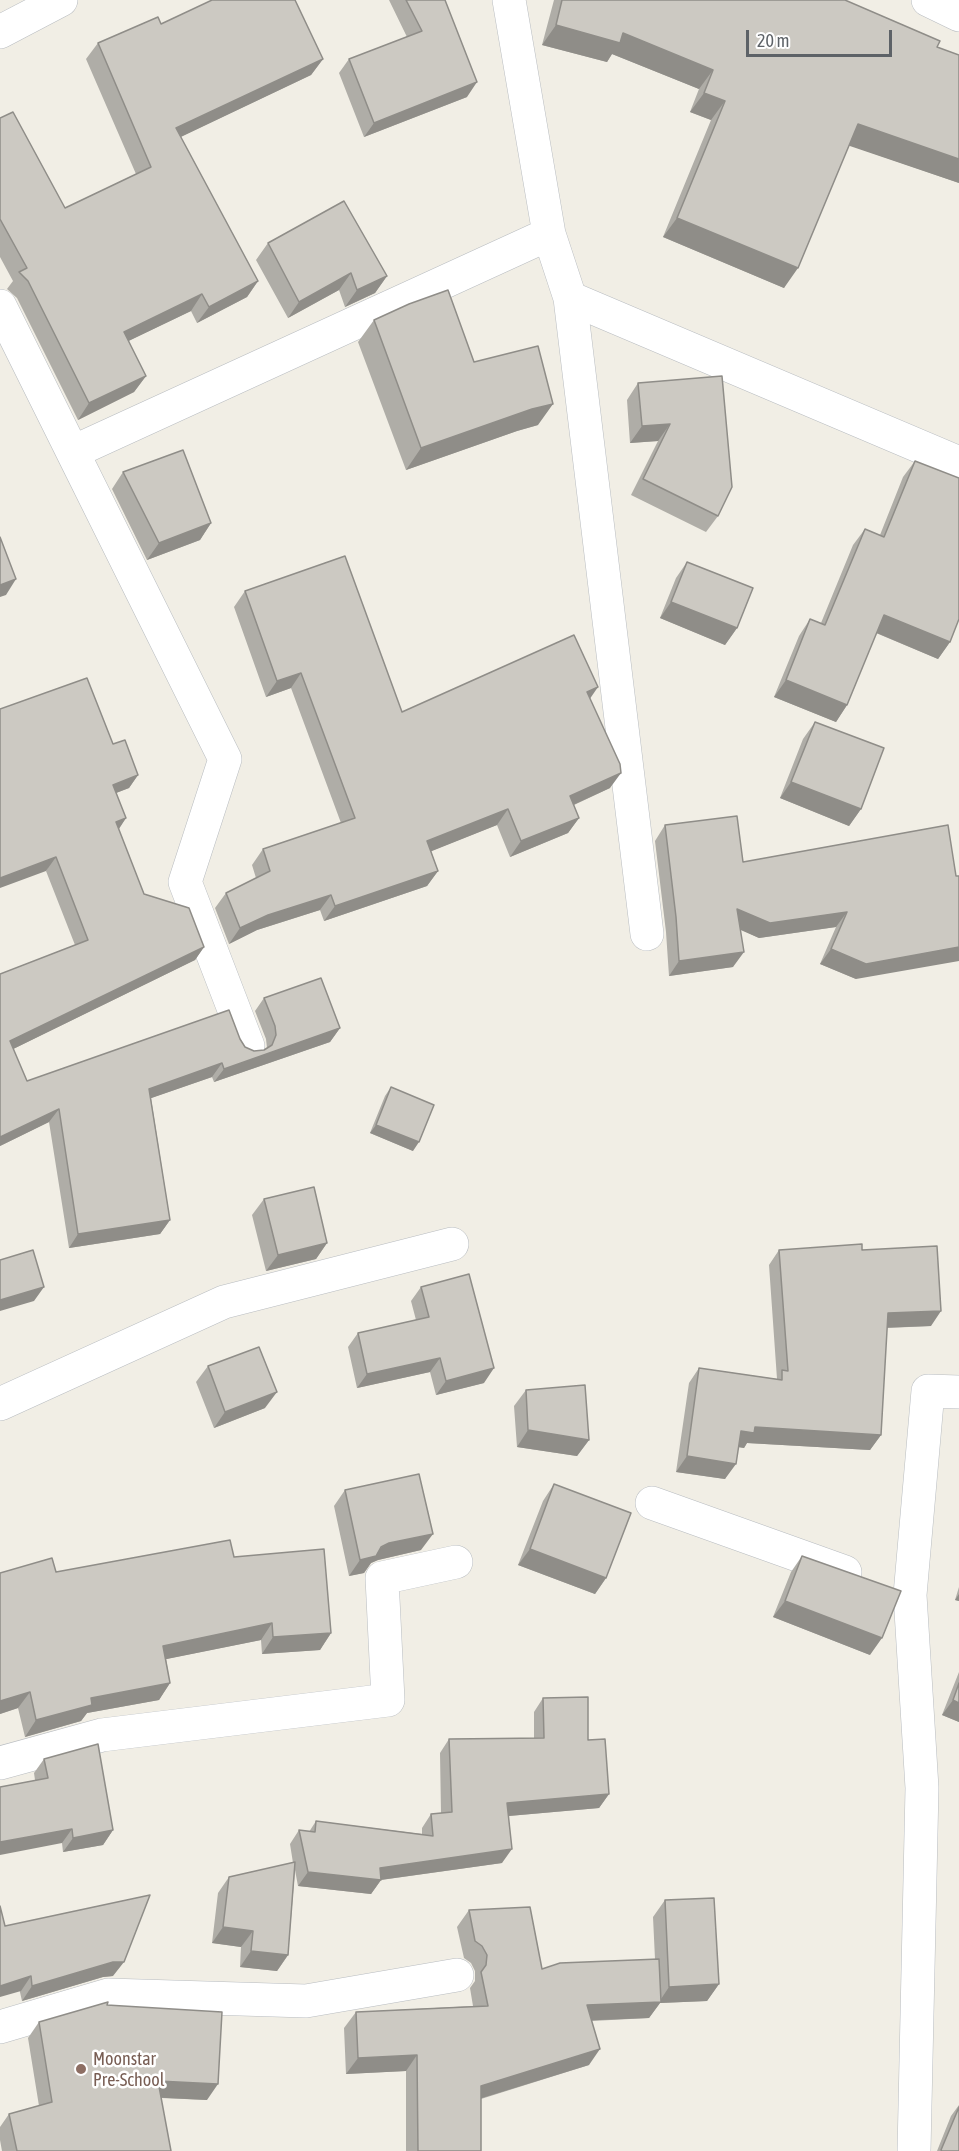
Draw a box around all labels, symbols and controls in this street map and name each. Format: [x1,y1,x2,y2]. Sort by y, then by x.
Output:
scale bar [749,18,894,56]
text: 20 m [757,30,789,51]
place label: Moonstar Pre-School [93,2048,164,2090]
marker: Moonstar Pre-School [74,2062,88,2076]

